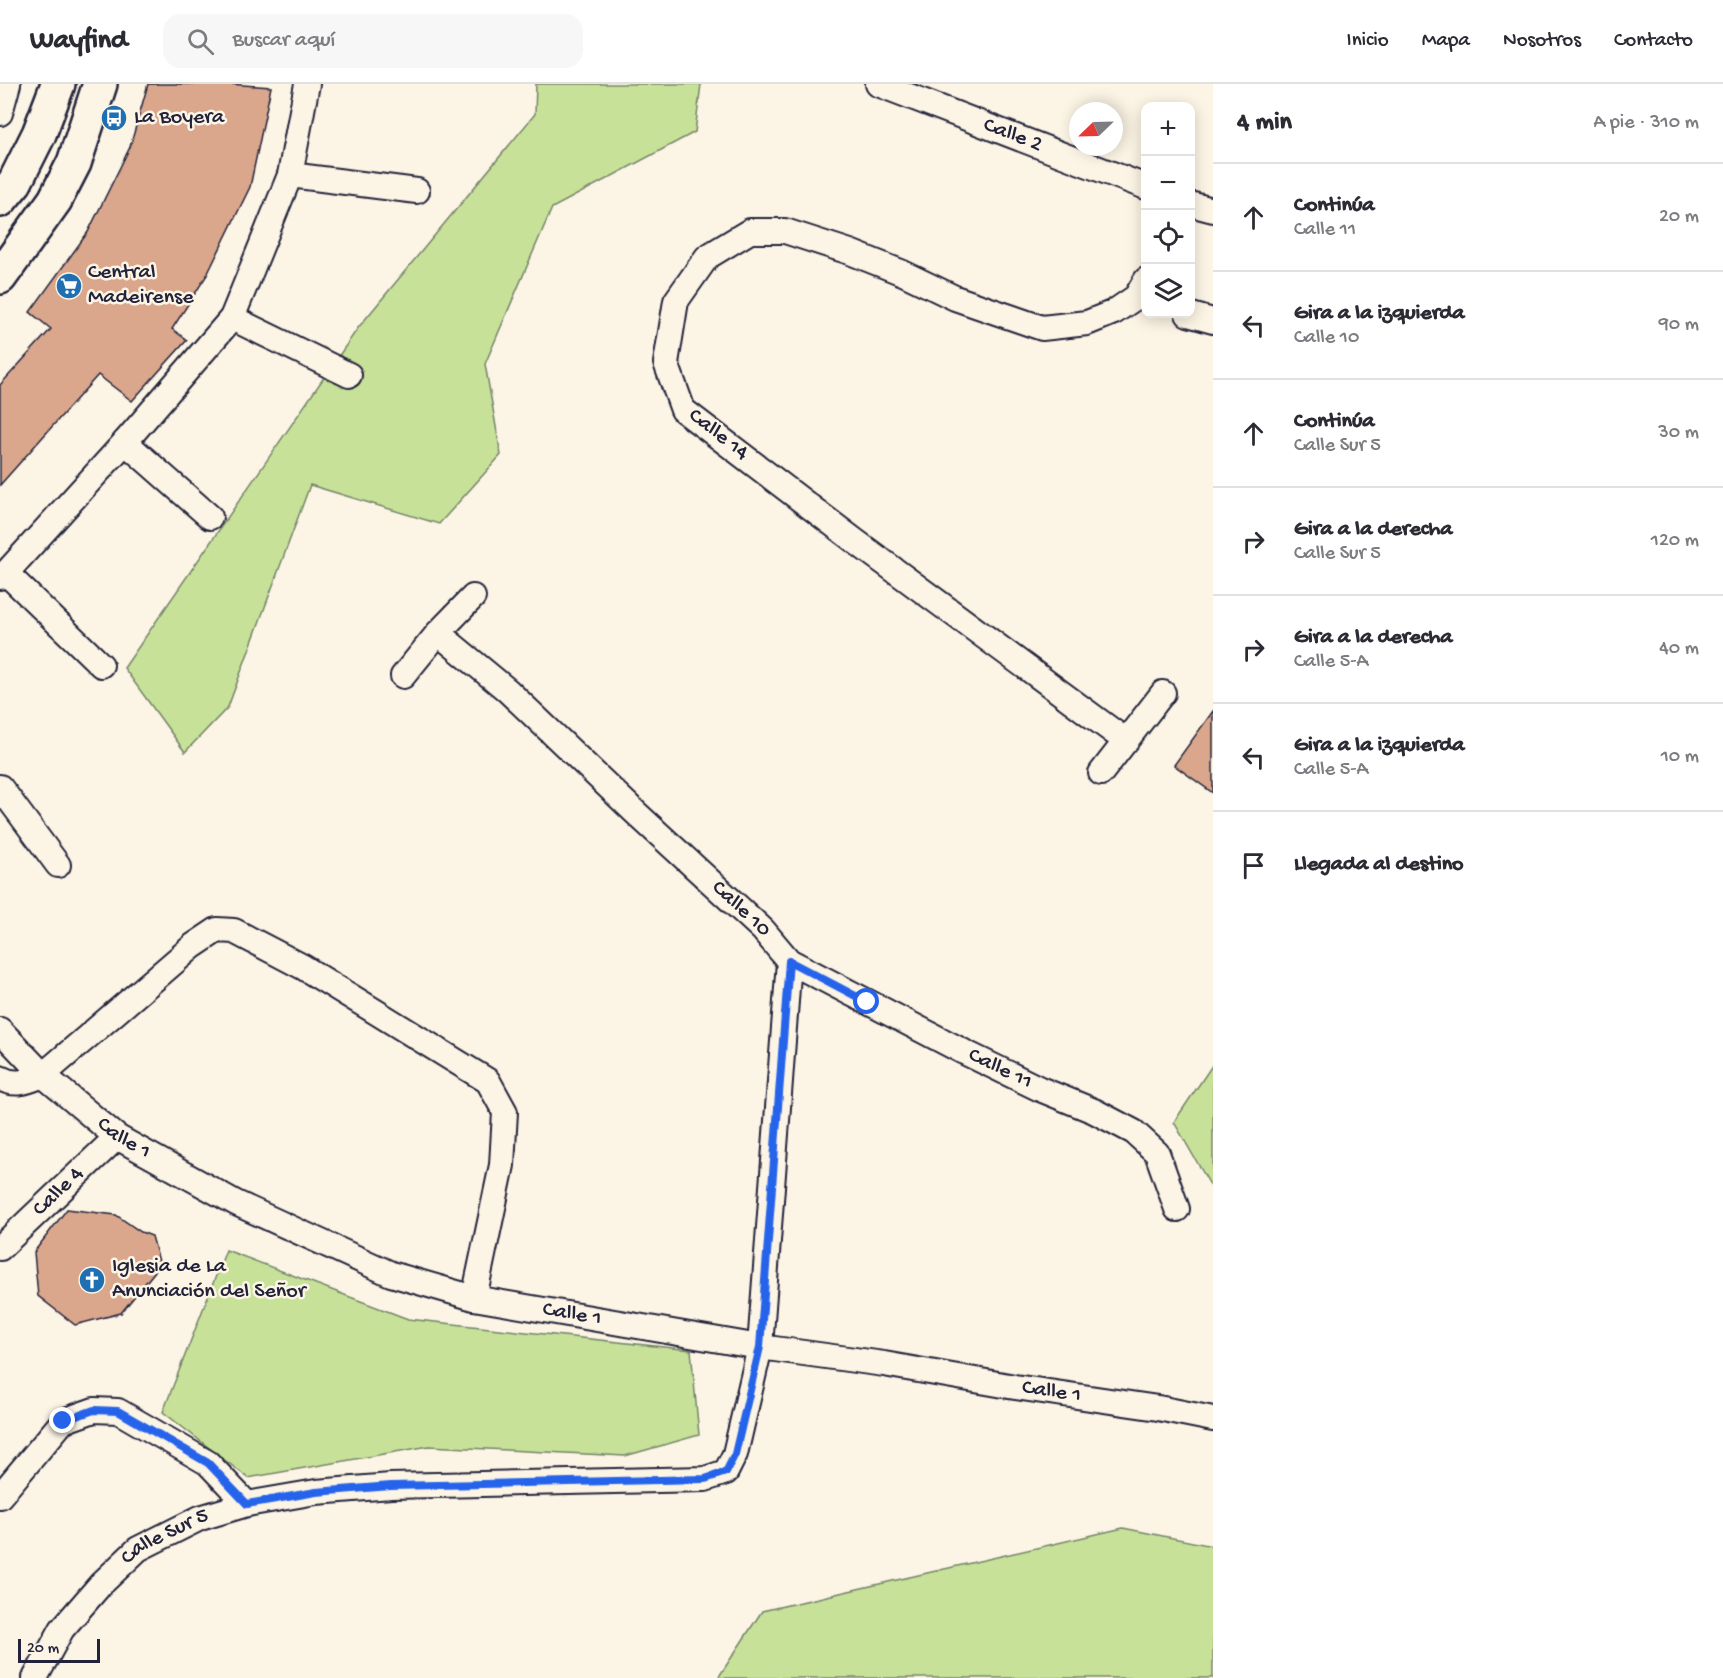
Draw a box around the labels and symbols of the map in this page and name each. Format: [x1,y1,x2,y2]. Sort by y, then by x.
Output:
north arrow [1069,102,1123,156]
bus stop icon: La Boyera [99,103,129,133]
place label: La Boyera [134,105,225,131]
street label: Calle 2 [979,113,1046,159]
place label: Central Madeirense [88,260,194,311]
supermarket icon: Central Madeirense [54,271,84,301]
street label: Calle 14 [683,403,754,467]
street label: Calle 10 [705,876,776,943]
route start [853,988,879,1014]
street label: Calle 11 [963,1043,1036,1096]
street label: Calle 1 [91,1112,155,1166]
street label: Calle 4 [28,1161,90,1223]
place label: Iglesia de La Anunciación del Señor [112,1254,308,1305]
church icon: Iglesia de La Anunciación del Señor [77,1265,107,1295]
street label: Calle 1 [540,1297,603,1333]
street label: Calle 1 [1020,1375,1083,1410]
route end [49,1407,75,1433]
street label: Calle Sur 5 [116,1503,211,1571]
scale bar [18,1636,100,1664]

